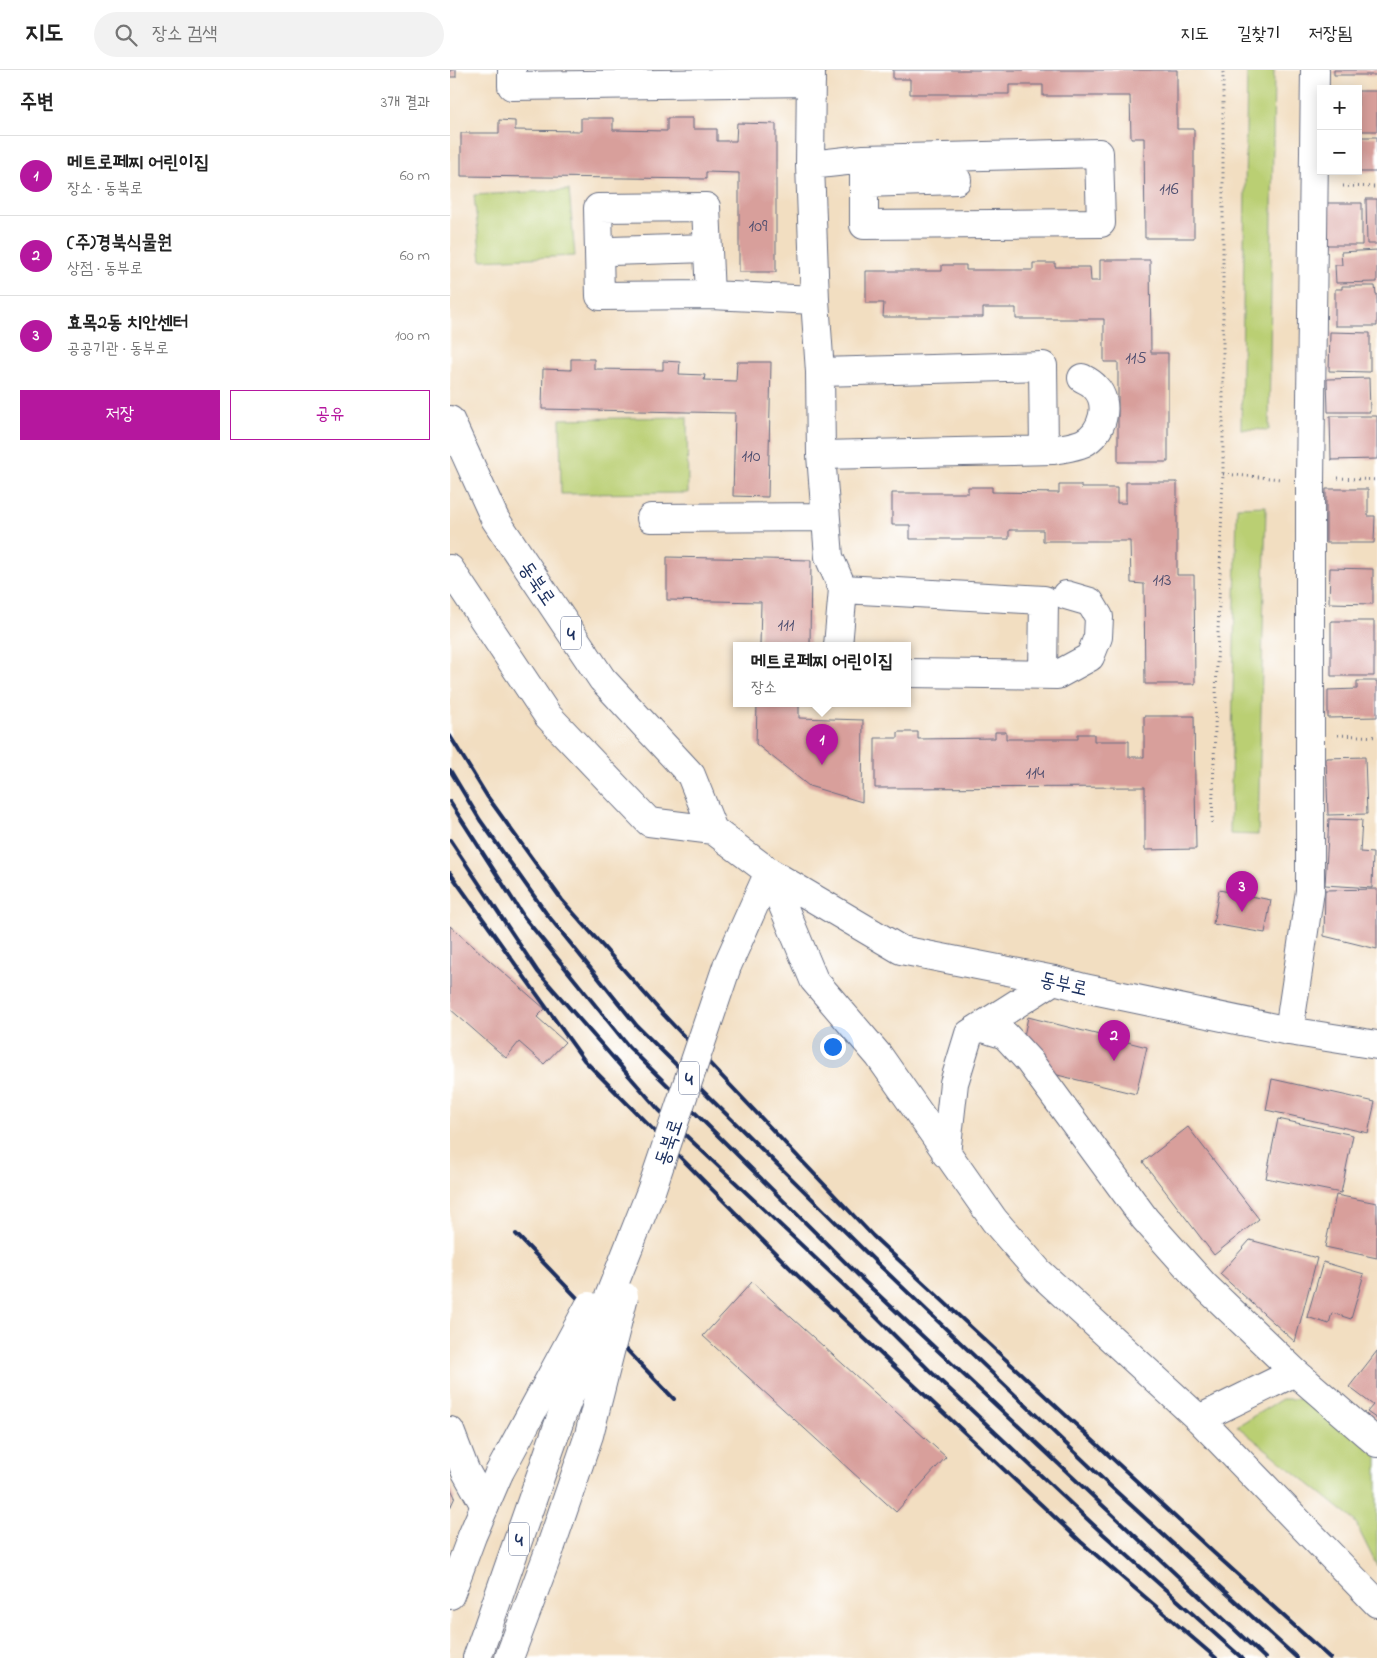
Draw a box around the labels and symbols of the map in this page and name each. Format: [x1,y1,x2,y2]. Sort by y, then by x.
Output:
house number: 116 [1159,177,1179,203]
house number: 109 [749,214,768,240]
house number: 115 [1125,346,1147,372]
house number: 110 [741,444,761,470]
street label: 동북로 [510,556,561,613]
house number: 113 [1153,568,1171,594]
house number: 111 [777,613,795,639]
road number: 4 [561,616,581,650]
pin: 1 [806,724,838,765]
house number: 114 [1026,761,1045,787]
pin: 3 [1226,871,1258,912]
street label: 동부로 [1037,966,1090,1005]
pin: 2 [1098,1020,1130,1061]
your location [820,1034,846,1060]
road number: 4 [679,1061,699,1094]
street label: 동북로 [649,1115,692,1170]
road number: 4 [509,1522,529,1556]

